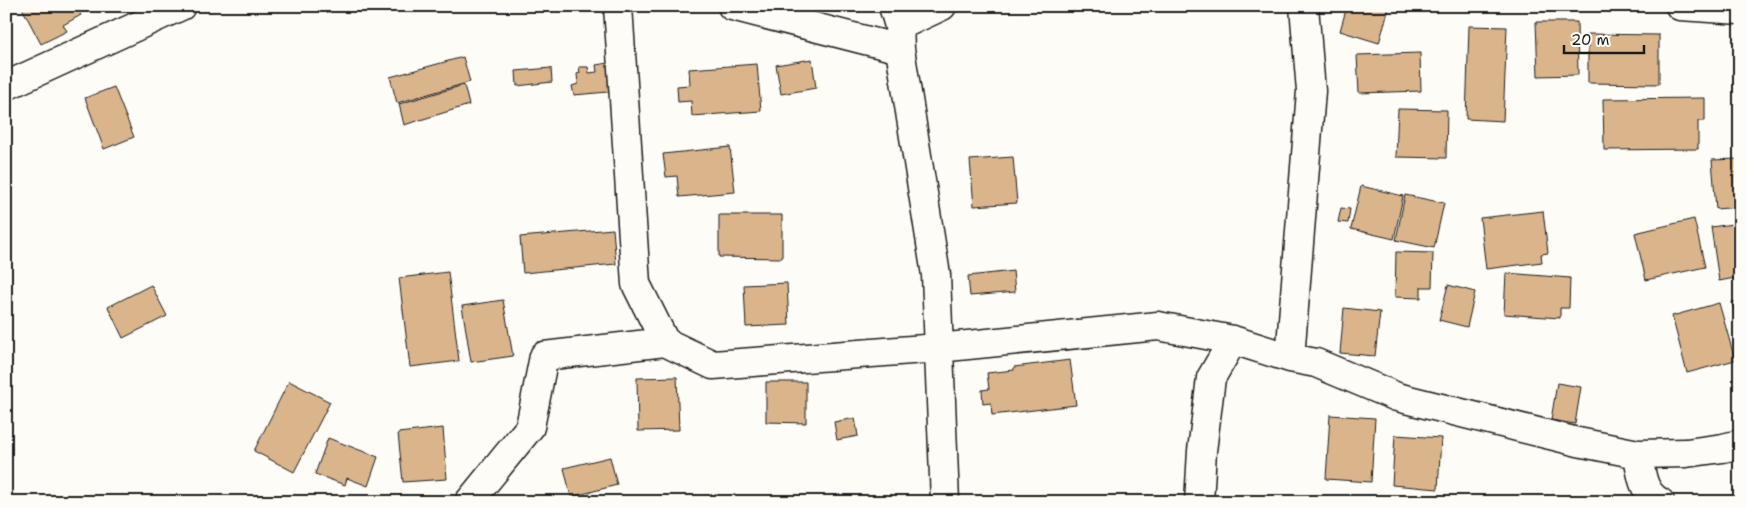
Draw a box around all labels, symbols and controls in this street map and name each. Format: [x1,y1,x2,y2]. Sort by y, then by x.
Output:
scale bar [1564,22,1644,54]
text: 20 m [1571,30,1610,50]

